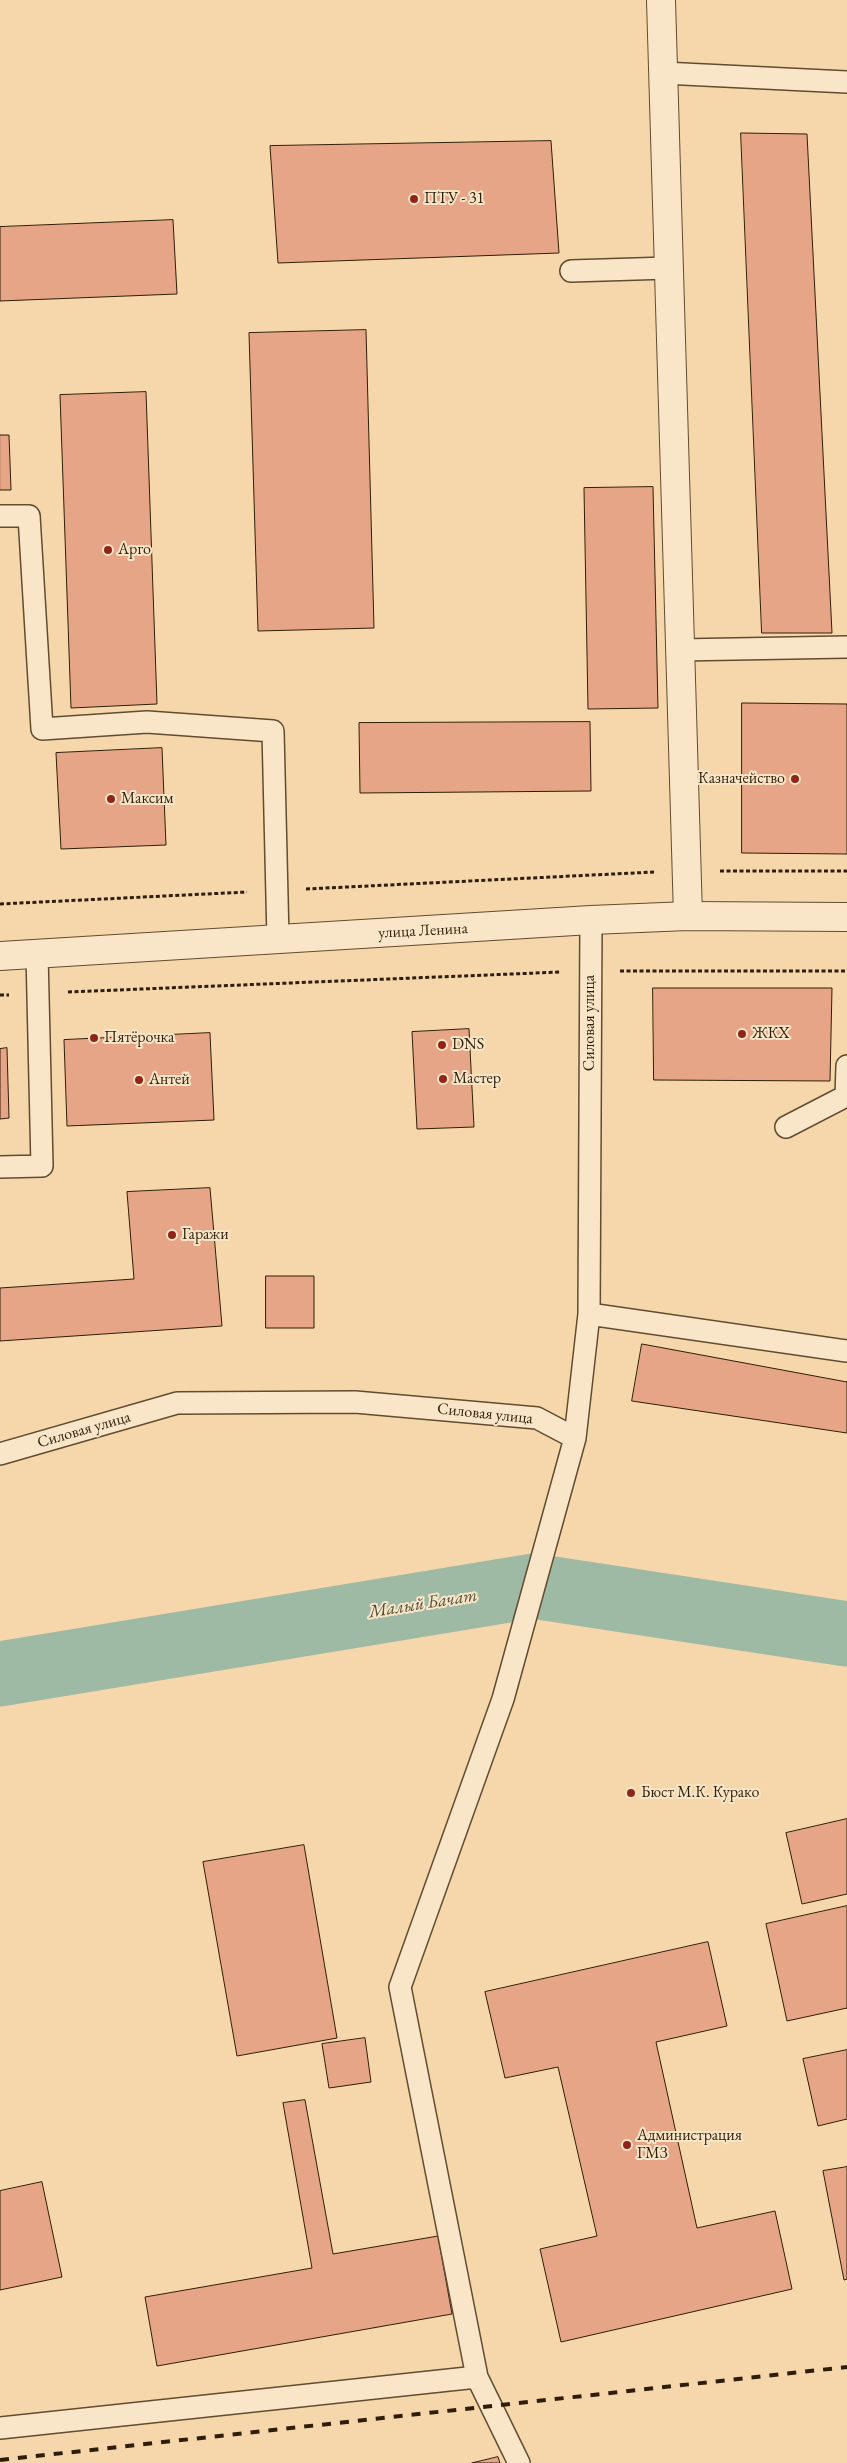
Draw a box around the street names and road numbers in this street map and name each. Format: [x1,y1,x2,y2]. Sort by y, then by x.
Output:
street label: улица Ленина [378,919,468,943]
street label: Силовая улица [580,975,600,1071]
street label: Силовая улица [436,1399,534,1429]
street label: Силовая улица [35,1407,133,1453]

